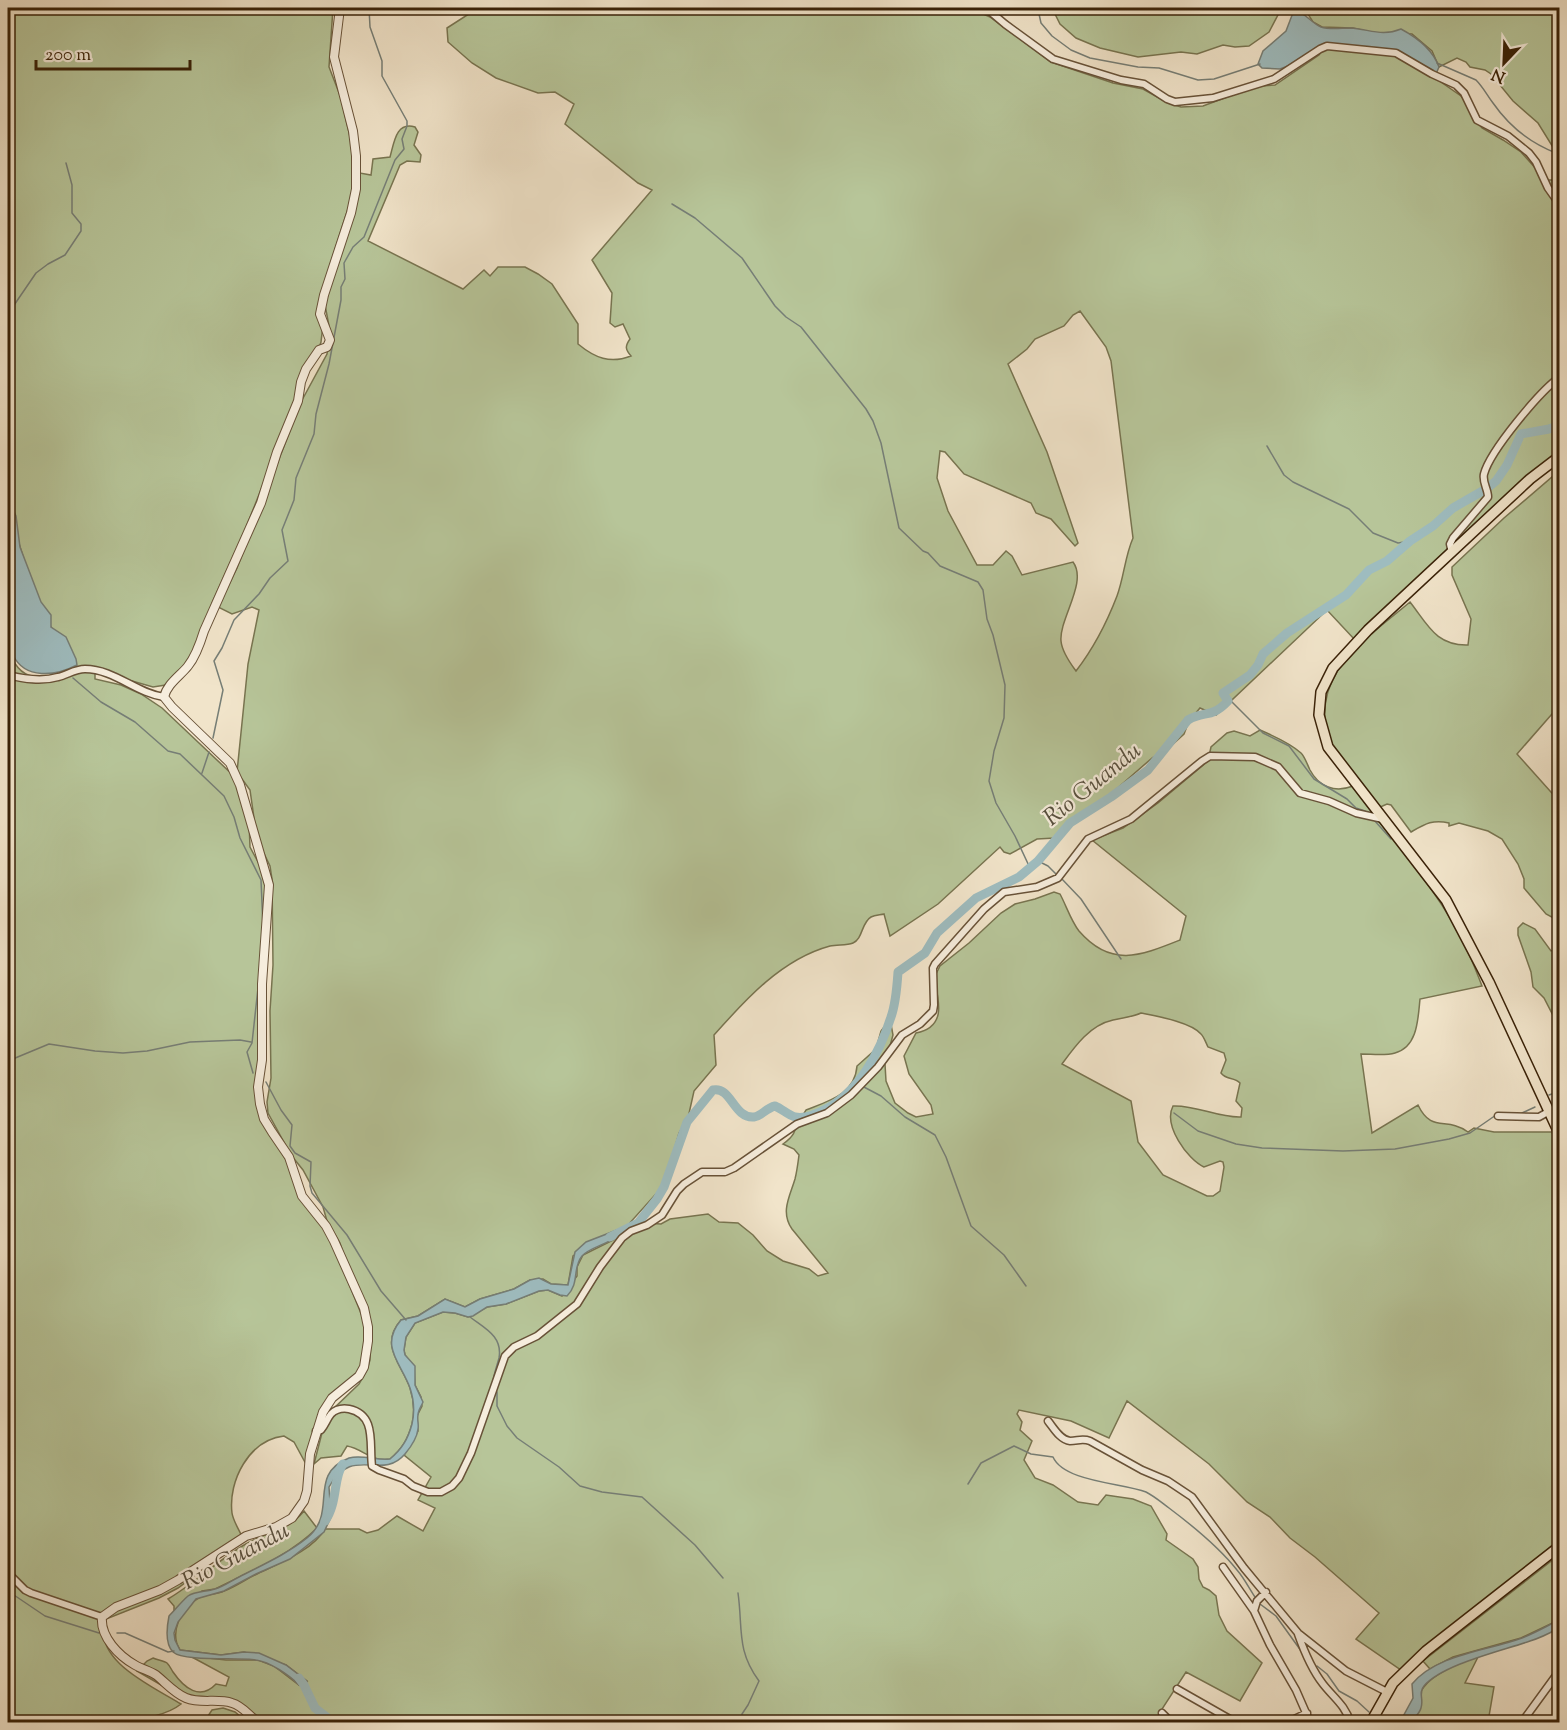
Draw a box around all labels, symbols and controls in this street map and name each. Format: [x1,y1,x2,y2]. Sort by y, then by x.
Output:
scale bar [36,33,190,71]
north arrow [1474,33,1534,93]
text: 200 m [45,43,91,69]
text: N [1489,61,1509,88]
water label: Rio Guandu [1037,735,1150,835]
water label: Rio Guandu [176,1514,296,1600]

